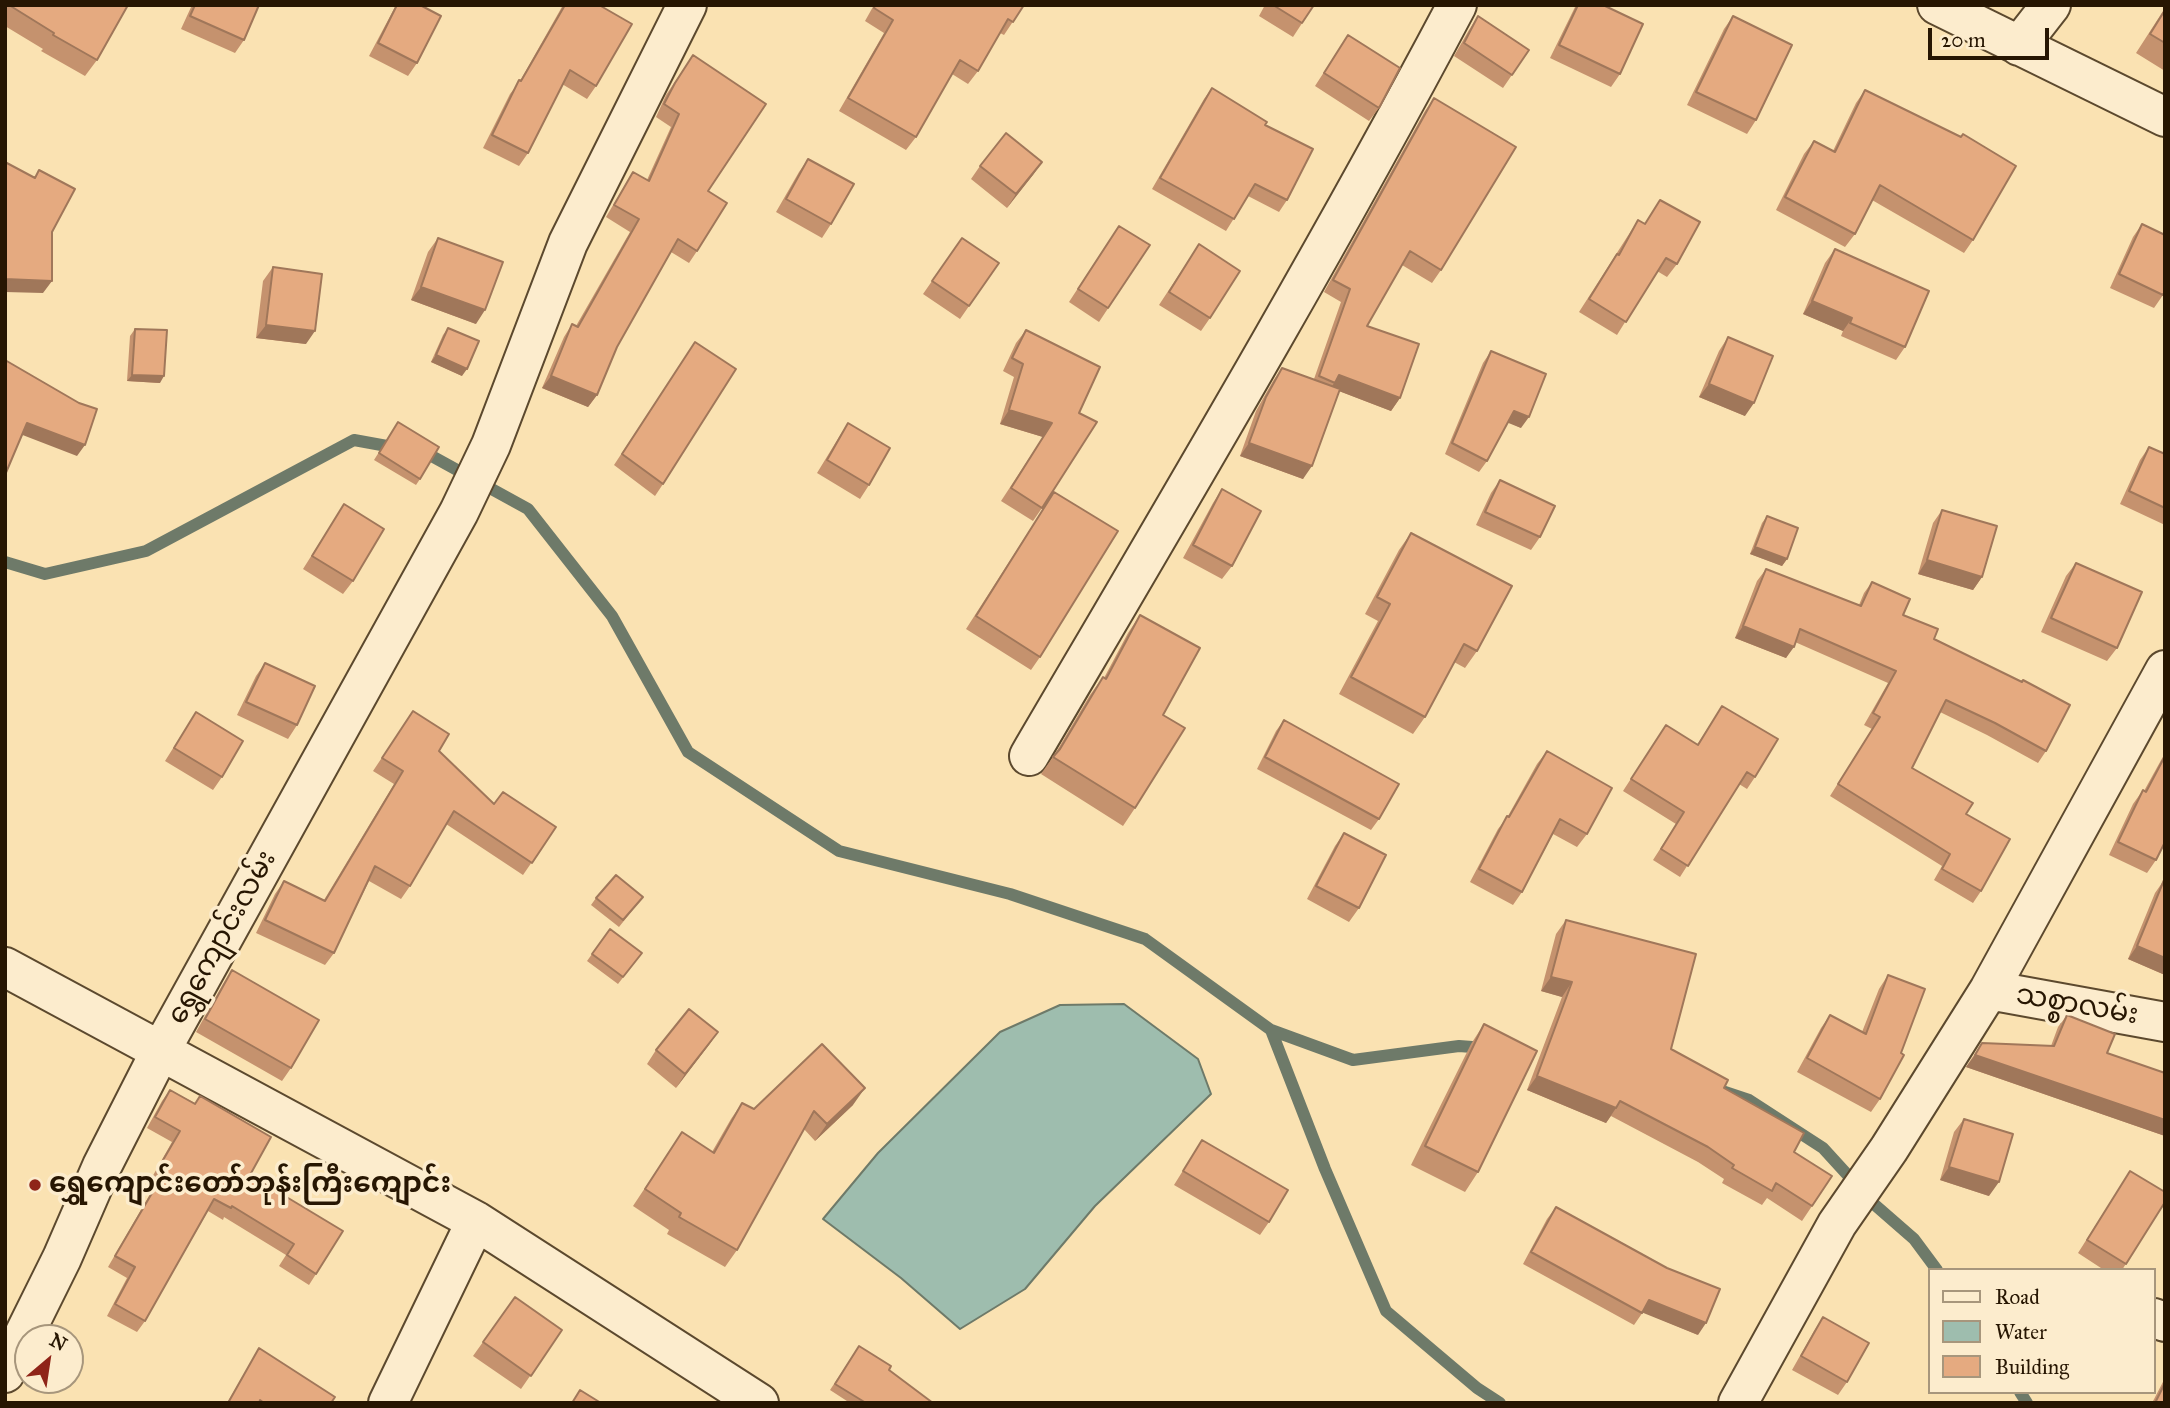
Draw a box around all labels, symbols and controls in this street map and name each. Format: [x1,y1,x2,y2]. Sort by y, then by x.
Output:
scale bar [1932,14,2053,58]
text: 20 m [1941,27,1986,53]
street label: ရွှေကျောင်းလမ်း [161,845,285,1031]
street label: သစ္စာလမ်း [2013,979,2141,1033]
place label: ရွှေကျောင်းတော်ဘုန်းကြီးကျောင်း [49,1168,451,1202]
marker: ရွှေကျောင်းတော်ဘုန်းကြီးကျောင်း [27,1177,43,1193]
legend [1928,1268,2156,1394]
text: Road [1995,1284,2040,1310]
text: Water [1995,1319,2047,1345]
north arrow [14,1324,84,1394]
text: N [46,1328,71,1356]
text: Building [1995,1354,2069,1380]

